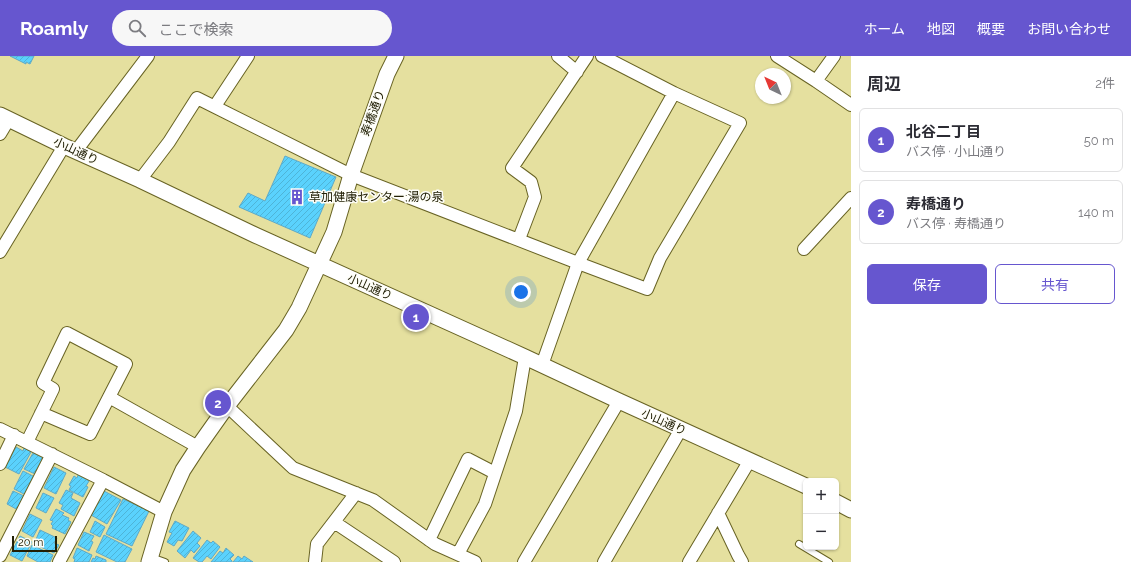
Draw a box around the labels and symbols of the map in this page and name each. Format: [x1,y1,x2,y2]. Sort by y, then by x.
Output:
north arrow [755,68,791,104]
street label: 寿橋通り [358,88,388,138]
street label: 小山通り [51,135,101,167]
building icon: 草加健康センター;湯の泉 [288,188,306,206]
place label: 草加健康センター;湯の泉 [309,190,443,204]
street label: 小山通り [345,271,395,303]
your location [511,282,531,302]
pin: 1 [403,302,429,332]
pin: 2 [205,388,231,418]
street label: 小山通り [639,406,689,438]
scale bar [12,534,57,553]

